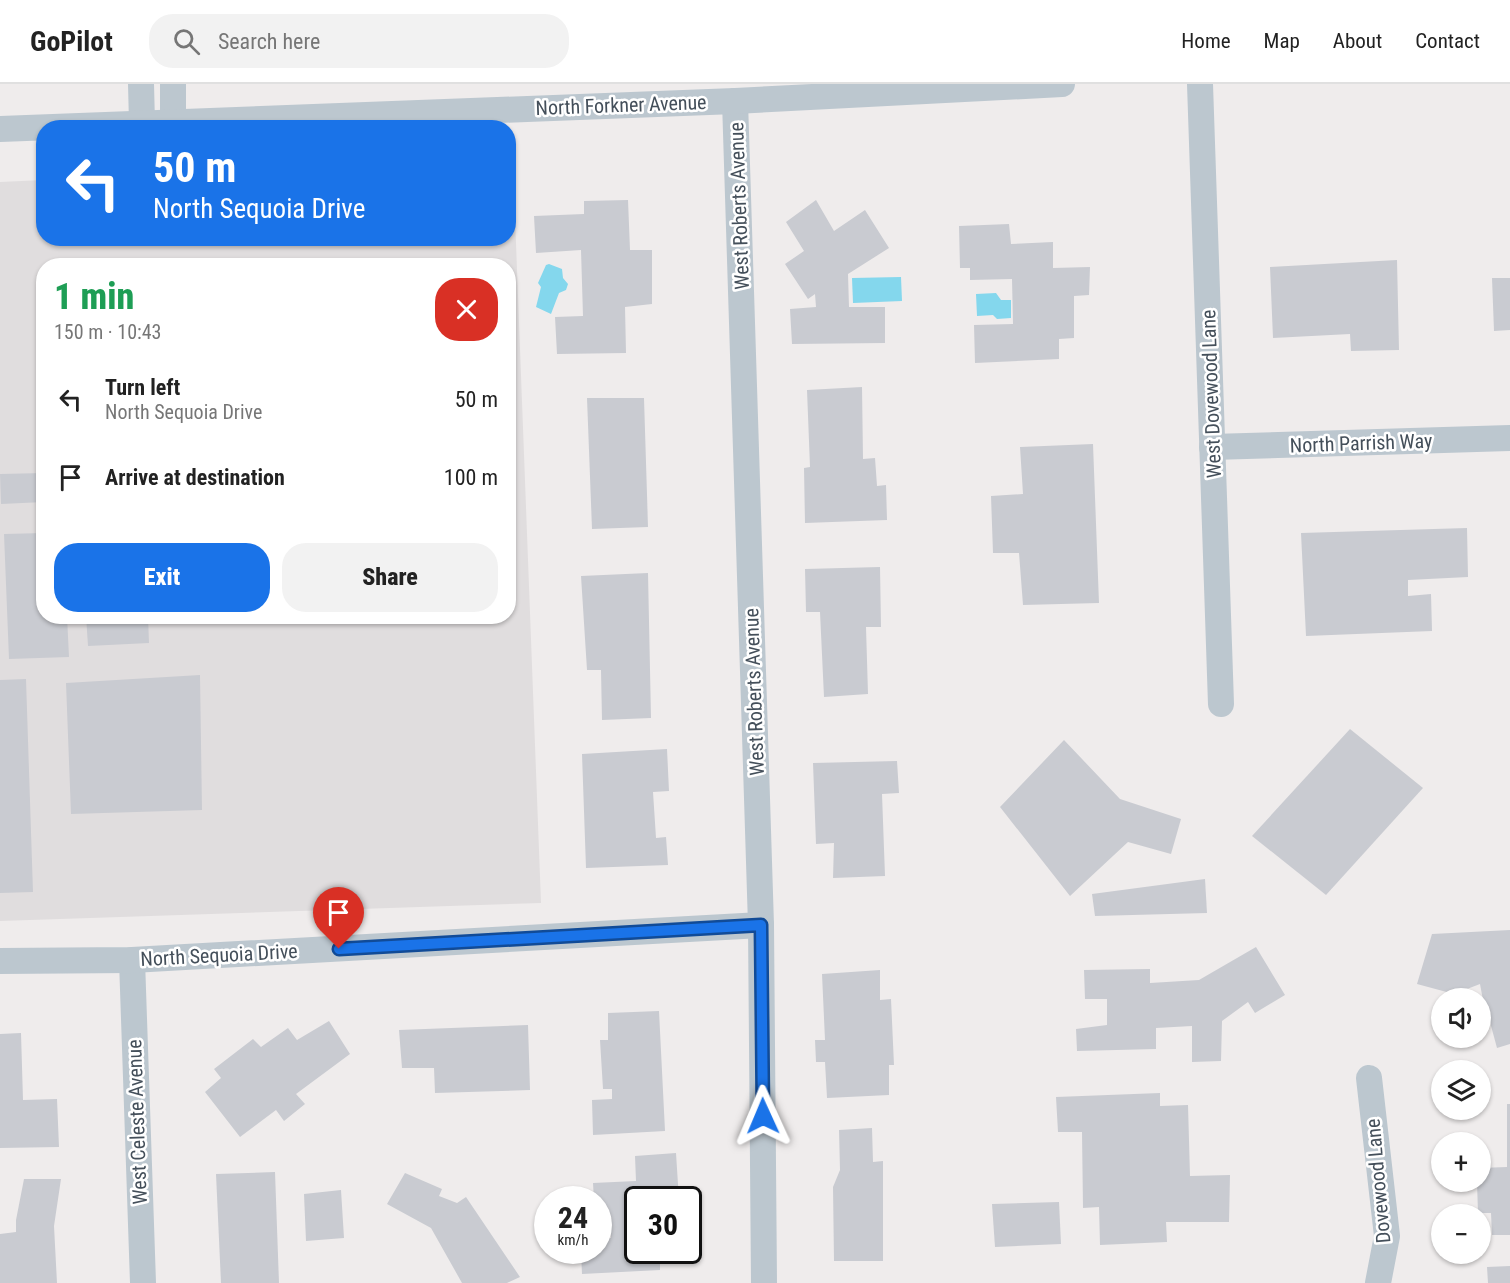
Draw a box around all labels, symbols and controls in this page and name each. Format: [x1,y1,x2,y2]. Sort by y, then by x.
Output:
search box [149,14,569,68]
text: GoPilot [30,25,113,58]
icon: search [170,25,203,58]
text: Search here [218,29,320,54]
text: Home [1181,29,1231,53]
text: Map [1264,29,1300,53]
text: About [1333,29,1382,53]
text: Contact [1415,29,1480,53]
street label: North Forkner Avenue [535,90,707,120]
street label: West Roberts Avenue [724,122,754,290]
text: 50 m [153,143,236,192]
icon: left [54,144,132,222]
text: North Sequoia Drive [153,193,365,225]
text: 1 min [54,276,134,318]
button: close [435,278,498,341]
street label: West Dovewood Lane [1196,309,1226,479]
text: 150 m · 10:43 [54,320,161,344]
text: Turn left [105,375,180,400]
icon: left [54,383,87,416]
text: 50 m [455,387,498,412]
text: North Sequoia Drive [105,400,262,424]
street label: North Parrish Way [1289,429,1433,457]
icon: arrive [54,461,87,494]
text: Arrive at destination [105,465,285,490]
text: 100 m [444,465,498,490]
button: Exit [54,543,270,612]
button: Share [282,543,498,612]
street label: West Roberts Avenue [739,608,769,776]
pin [313,887,364,949]
icon: arrive [322,896,355,929]
street label: North Sequoia Drive [140,939,298,971]
map controls [1431,988,1491,1264]
button: sound [1431,988,1491,1048]
street label: West Celeste Avenue [122,1039,152,1205]
button: layers [1431,1060,1491,1120]
position arrow [731,1084,795,1148]
street label: Dovewood Lane [1361,1118,1395,1244]
button: + [1431,1132,1491,1192]
speed limit sign: 30 [624,1186,702,1264]
text: 24 [558,1200,588,1235]
button: − [1431,1204,1491,1264]
text: km/h [558,1231,588,1249]

